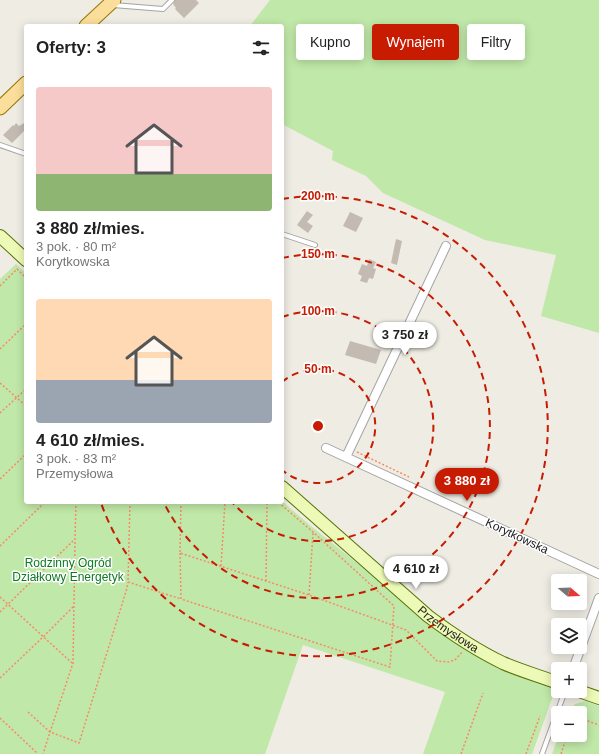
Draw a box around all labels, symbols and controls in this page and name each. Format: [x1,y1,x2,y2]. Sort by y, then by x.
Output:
chip: Kupno [296,24,364,60]
chip: Wynajem [372,24,459,60]
chip: Filtry [467,24,525,60]
icon: filters [250,37,272,59]
text: Oferty: 3 [36,38,106,57]
icon: home [118,113,190,185]
text: 200 m [301,189,335,203]
text: 3 880 zł/mies. [36,219,145,238]
text: 3 pok. · 80 m² [36,239,116,254]
text: 150 m [301,247,335,261]
text: Korytkowska [36,254,110,269]
text: 100 m [301,304,335,318]
pin: 3 750 zł [364,322,446,356]
icon: home [118,325,190,397]
text: 3 750 zł [382,327,428,342]
text: 50 m [304,362,332,376]
centre of rings [311,419,325,433]
text: 4 610 zł/mies. [36,431,145,450]
text: 3 pok. · 83 m² [36,451,116,466]
text: Przemysłowa [36,466,113,481]
pin: 3 880 zł [426,468,508,502]
text: 3 880 zł [444,473,490,488]
street label: Korytkowska [483,515,551,557]
park label: Rodzinny Ogród Działkowy Energetyk [12,556,125,584]
pin: 4 610 zł [375,556,457,590]
text: 4 610 zł [393,561,439,576]
north arrow [551,574,587,610]
map controls [551,574,587,742]
street label: Przemysłowa [415,603,481,656]
button: layers [551,618,587,654]
button: + [551,662,587,698]
button: − [551,706,587,742]

